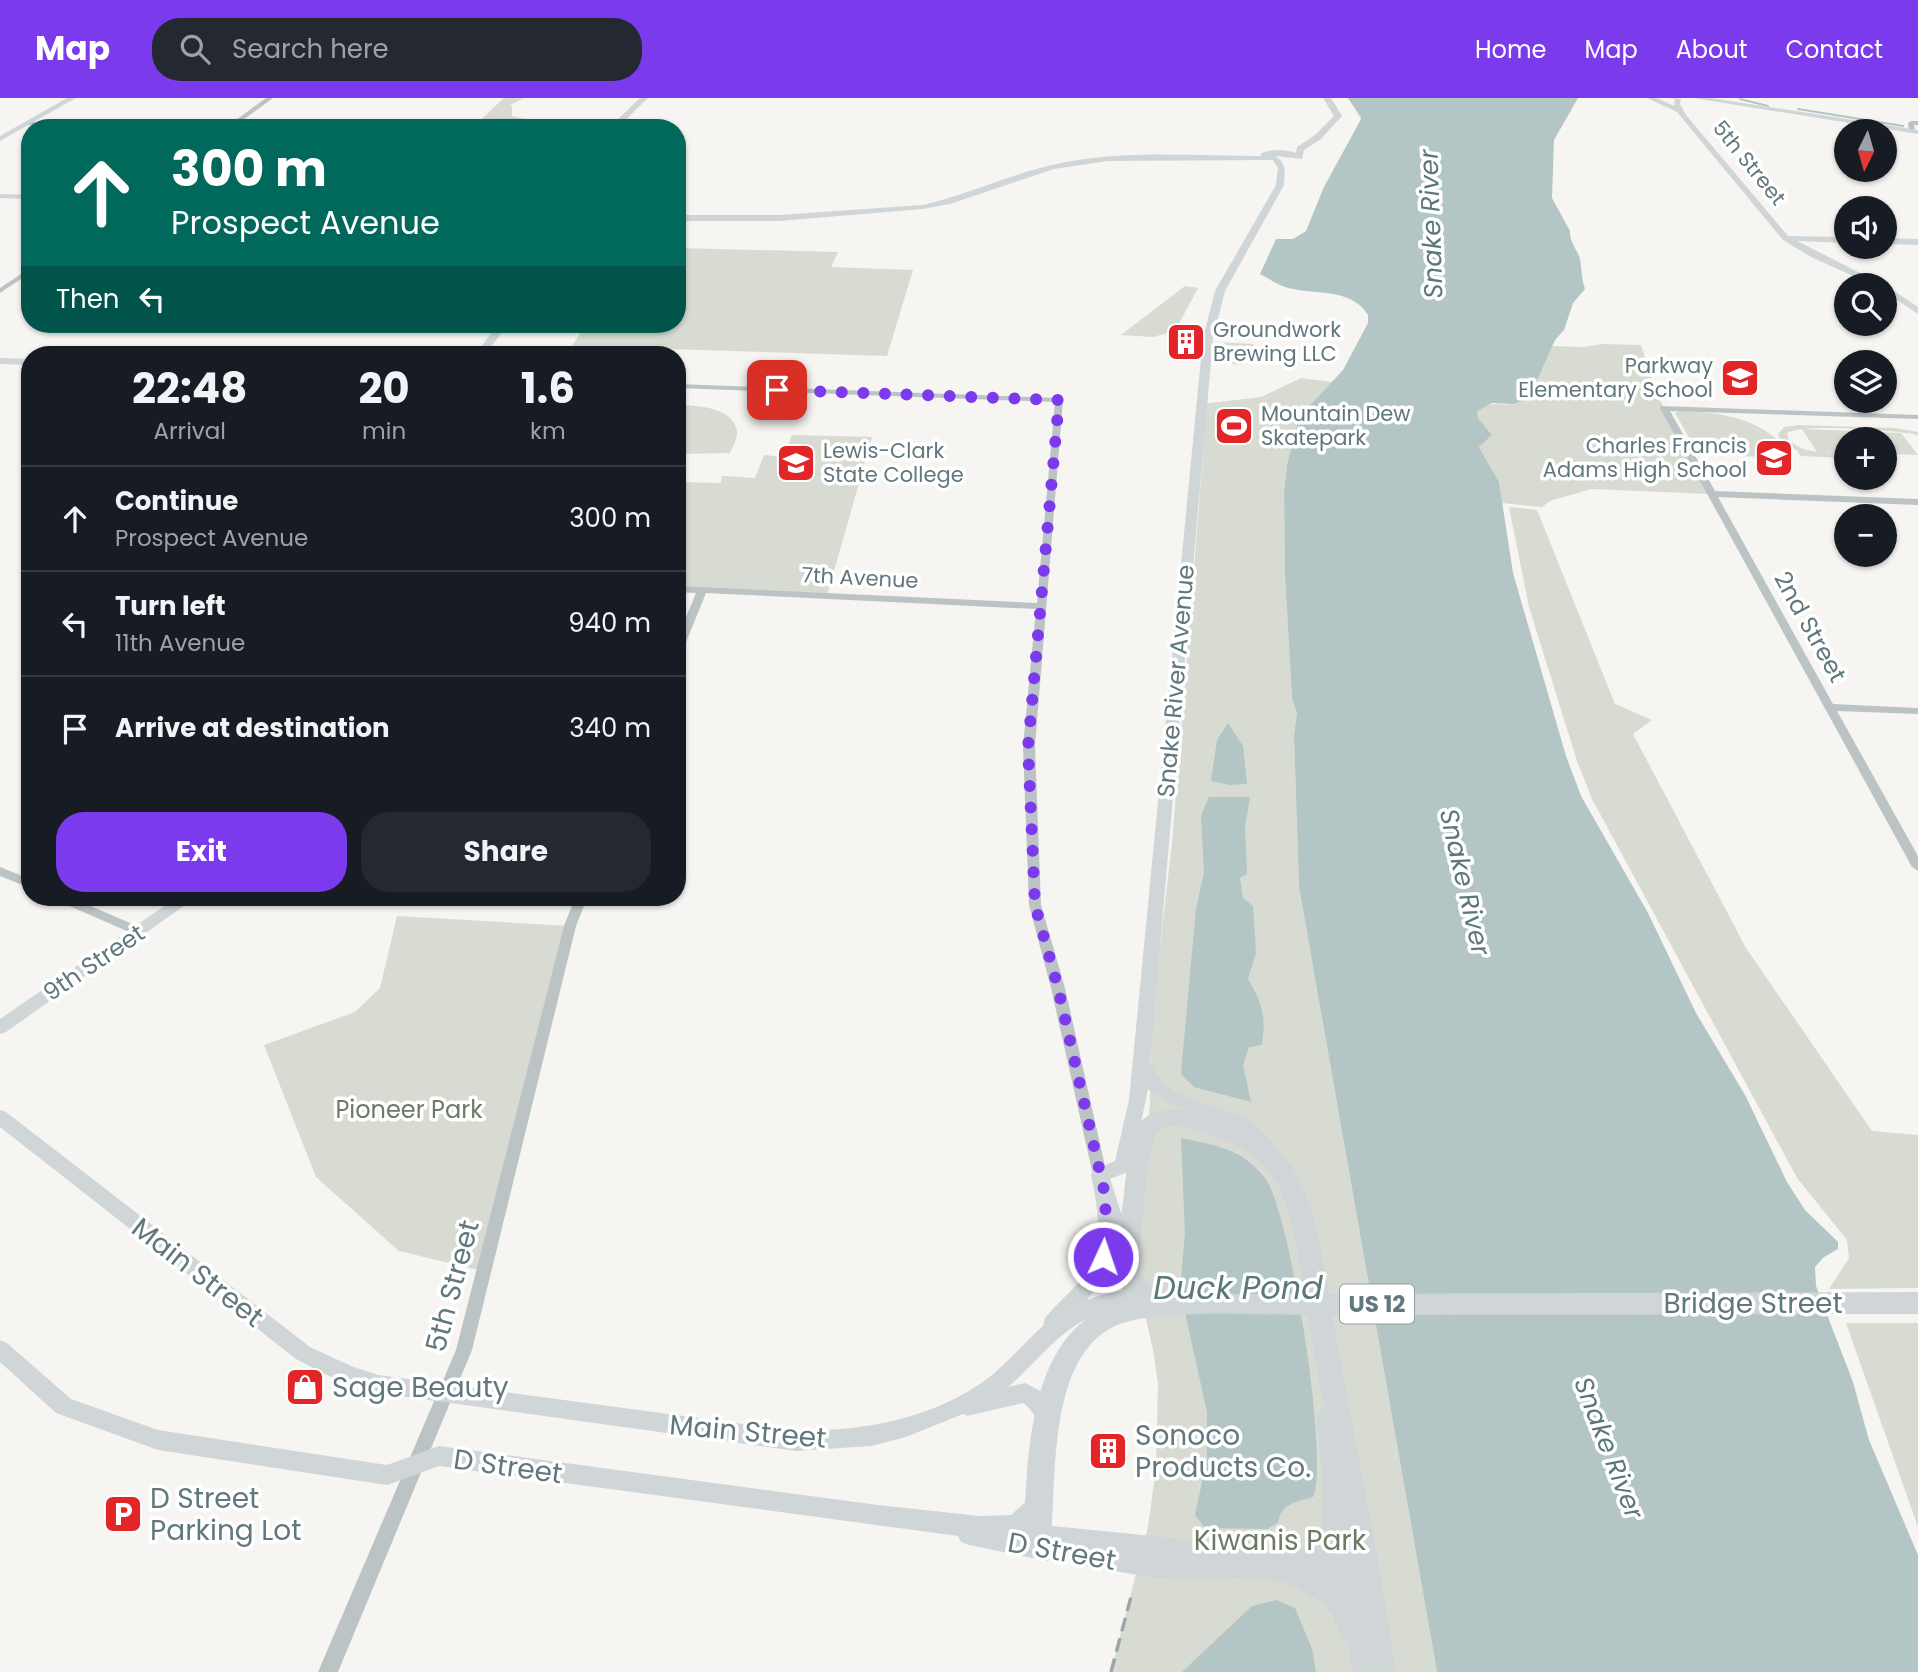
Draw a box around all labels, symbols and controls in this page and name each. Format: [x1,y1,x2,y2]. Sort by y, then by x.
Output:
search box [152,18,642,81]
text: Map [35,25,110,72]
icon: search [176,30,214,68]
text: Search here [232,31,389,67]
text: Home [1475,33,1547,66]
text: Map [1585,33,1638,66]
text: About [1676,33,1747,66]
text: Contact [1785,33,1883,66]
street label: 5th Street [1706,114,1793,211]
north arrow [1834,119,1897,182]
map controls [1834,119,1897,567]
text: 300 m [171,135,327,203]
icon: ahead [56,147,147,238]
water label: Snake River [1410,148,1452,299]
button: sound [1834,196,1897,259]
text: Prospect Avenue [171,200,440,245]
button: search [1834,273,1897,336]
icon: left [133,280,171,318]
text: Then [56,281,119,317]
place label: Groundwork Brewing LLC [1213,315,1341,368]
building icon: Groundwork Brewing LLC [1165,321,1207,363]
button: layers [1834,350,1897,413]
place label: Parkway Elementary School [1518,351,1713,404]
school or university icon: Parkway Elementary School [1719,357,1761,399]
text: 22:48 [132,359,247,418]
text: 20 [358,359,410,418]
text: 1.6 [521,359,575,418]
pin [747,360,807,420]
icon: arrive [758,371,796,409]
place label: Mountain Dew Skatepark [1261,399,1411,452]
sports icon: Mountain Dew Skatepark [1213,405,1255,447]
text: Arrival [153,415,226,447]
text: min [362,415,406,447]
text: km [530,415,566,447]
button: + [1834,427,1897,490]
place label: Charles Francis Adams High School [1543,431,1747,484]
place label: Lewis-Clark State College [823,436,964,489]
school or university icon: Charles Francis Adams High School [1753,437,1795,479]
school or university icon: Lewis-Clark State College [775,442,817,484]
text: Continue [115,483,238,519]
icon: ahead [56,500,94,538]
text: 300 m [569,500,651,536]
button: − [1834,504,1897,567]
text: Prospect Avenue [115,522,308,554]
street label: 7th Avenue [801,560,919,595]
street label: Snake River Avenue [1149,563,1202,799]
street label: 2nd Street [1766,565,1854,688]
text: Turn left [115,588,226,624]
icon: left [56,605,94,643]
text: 940 m [568,605,651,641]
text: 11th Avenue [115,627,245,659]
icon: arrive [56,710,94,748]
text: Arrive at destination [115,710,390,746]
text: 340 m [569,710,651,746]
water label: Snake River [1431,805,1500,960]
button: Exit [56,812,347,892]
button: Share [361,812,651,892]
street label: 9th Street [36,916,151,1009]
park label: Pioneer Park [335,1093,483,1126]
street label: Main Street [124,1209,272,1336]
street label: 5th Street [416,1216,489,1356]
position arrow [1066,1220,1140,1294]
water label: Duck Pond [1153,1265,1323,1310]
road number: US 12 [1340,1284,1414,1324]
street label: Bridge Street [1663,1284,1843,1323]
shop icon: Sage Beauty [284,1366,326,1408]
place label: Sage Beauty [332,1368,509,1407]
water label: Snake River [1565,1372,1653,1525]
street label: Main Street [668,1405,828,1458]
place label: Sonoco Products Co. [1135,1416,1311,1487]
building icon: Sonoco Products Co. [1087,1430,1129,1472]
street label: D Street [451,1440,565,1493]
place label: D Street Parking Lot [150,1479,301,1550]
parking icon: D Street Parking Lot [102,1493,144,1535]
park label: Kiwanis Park [1194,1521,1367,1560]
street label: D Street [1005,1523,1119,1580]

